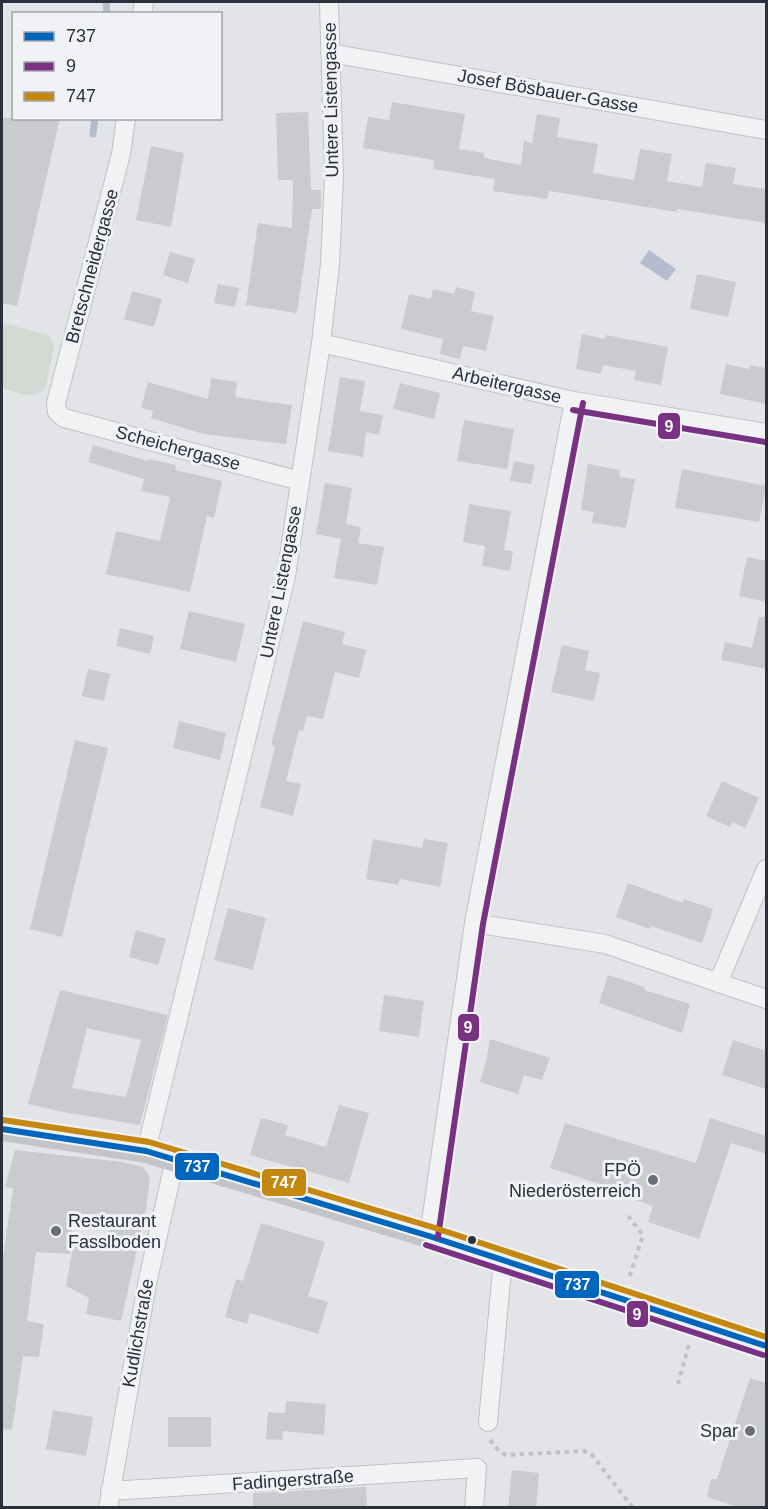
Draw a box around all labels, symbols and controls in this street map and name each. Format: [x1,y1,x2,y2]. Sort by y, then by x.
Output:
legend [12,12,222,120]
street label: Untere Listengasse [320,22,342,178]
text: 737 [66,26,96,46]
text: 9 [66,56,76,76]
street label: Josef Bösbauer-Gasse [456,65,640,117]
text: 747 [66,86,96,106]
street label: Bretschneidergasse [62,187,122,345]
street label: Arbeitergasse [451,363,563,407]
line badge: 9 [657,412,681,440]
text: 9 [665,418,674,435]
street label: Scheichergasse [114,422,242,474]
street label: Untere Listengasse [256,504,306,660]
line badge: 9 [457,1013,480,1042]
text: 9 [464,1019,473,1036]
line badge: 737 [174,1152,220,1181]
text: 737 [184,1158,210,1175]
place label: FPÖ Niederösterreich [509,1160,641,1201]
line badge: 747 [261,1168,307,1197]
marker: FPÖ Niederösterreich [646,1173,660,1187]
text: 747 [271,1174,297,1191]
place label: Restaurant Fasslboden [68,1211,161,1252]
marker: Restaurant Fasslboden [49,1224,63,1238]
unlabelled marker [466,1234,478,1246]
line badge: 737 [554,1270,600,1299]
text: 737 [564,1276,590,1293]
street label: Kudlichstraße [119,1277,157,1389]
line badge: 9 [626,1300,649,1328]
text: 9 [633,1306,642,1323]
place label: Spar [700,1421,738,1441]
marker: Spar [743,1424,757,1438]
street label: Fadingerstraße [231,1466,355,1494]

